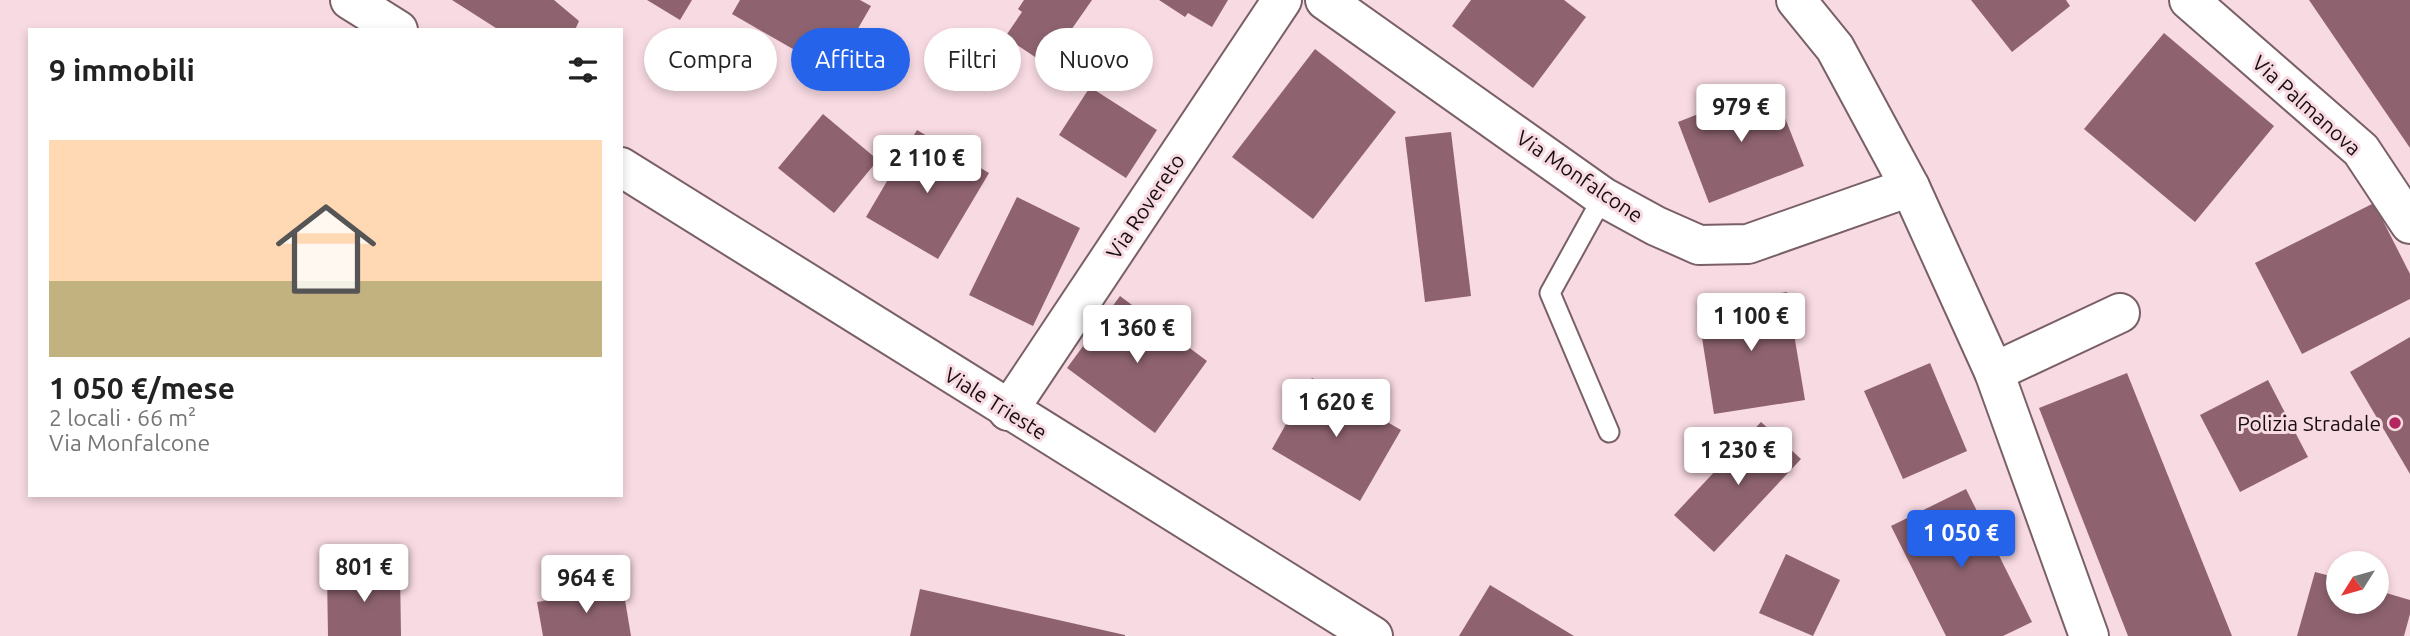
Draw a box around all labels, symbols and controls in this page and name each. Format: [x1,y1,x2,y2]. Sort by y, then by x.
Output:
chip: Compra [644,28,777,91]
chip: Affitta [791,28,910,91]
chip: Filtri [924,28,1021,91]
chip: Nuovo [1035,28,1153,91]
street label: Via Palmanova [2248,50,2366,160]
icon: filters [564,51,602,89]
text: 9 immobili [49,53,195,87]
pin: 979 € [1692,85,1790,144]
text: 979 € [1712,94,1770,119]
street label: Via Monfalcone [1512,125,1648,227]
pin: 2 110 € [862,136,992,195]
text: 2 110 € [889,145,965,170]
street label: Via Rovereto [1101,149,1189,263]
icon: home [263,186,389,312]
pin: 1 100 € [1686,294,1816,353]
text: 1 100 € [1713,303,1789,328]
pin: 1 360 € [1072,306,1202,365]
text: 1 360 € [1099,315,1175,340]
street label: Viale Trieste [940,362,1052,444]
text: 1 050 €/mese [49,371,235,405]
pin: 1 620 € [1271,380,1401,439]
text: 1 620 € [1298,389,1374,414]
text: 2 locali · 66 m² [49,405,196,430]
place label: Polizia Stradale [2237,411,2381,435]
marker: Polizia Stradale [2387,415,2403,431]
pin: 1 230 € [1673,428,1803,487]
text: Via Monfalcone [49,430,210,455]
text: 1 230 € [1700,437,1776,462]
pin: 1 050 € [1896,510,2026,570]
text: 1 050 € [1923,520,1999,545]
pin: 801 € [315,544,413,604]
north arrow [2326,551,2389,614]
map controls [2326,551,2389,614]
text: 801 € [335,554,393,579]
pin: 964 € [537,556,635,615]
text: 964 € [557,565,615,590]

